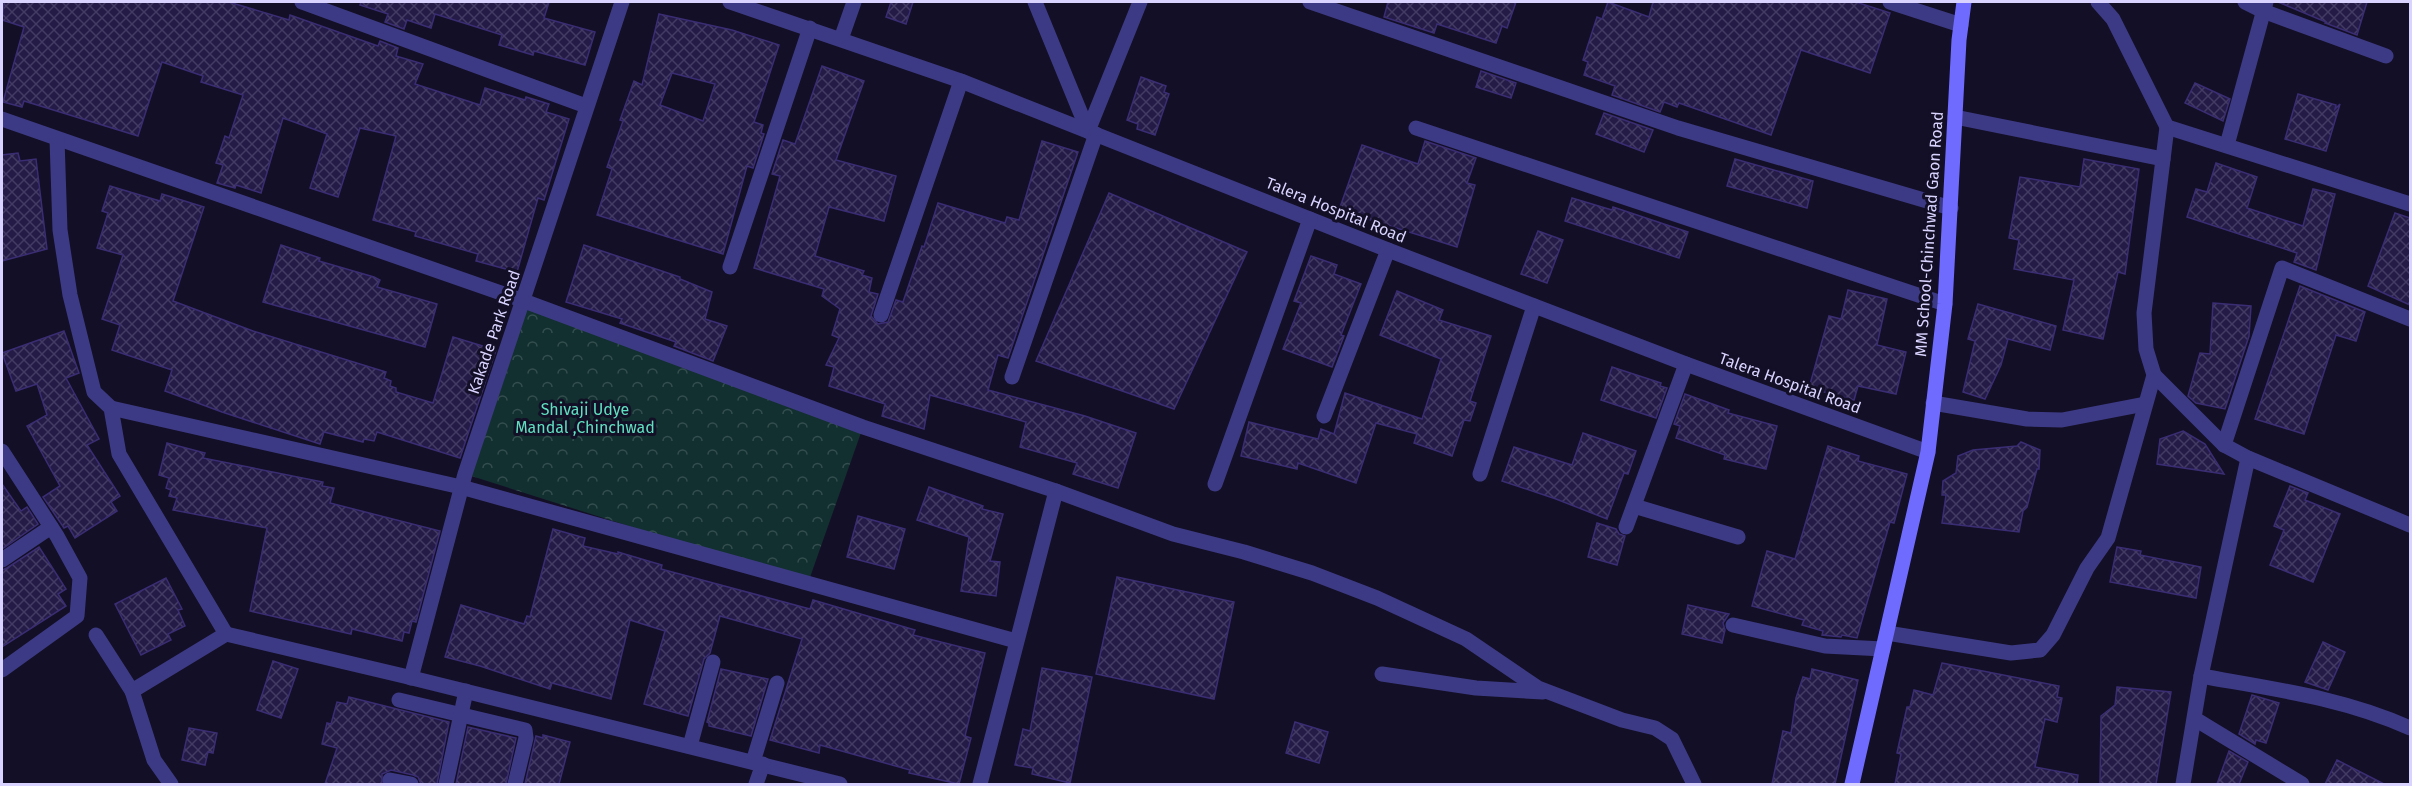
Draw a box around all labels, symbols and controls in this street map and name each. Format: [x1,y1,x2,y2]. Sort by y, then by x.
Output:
street label: MM School-Chinchwad Gaon Road [1911,111,1947,357]
street label: Talera Hospital Road [1263,173,1409,247]
street label: Kakade Park Road [464,268,524,396]
street label: Talera Hospital Road [1716,348,1864,418]
park label: Shivaji Udye Mandal ,Chinchwad [515,400,655,437]

